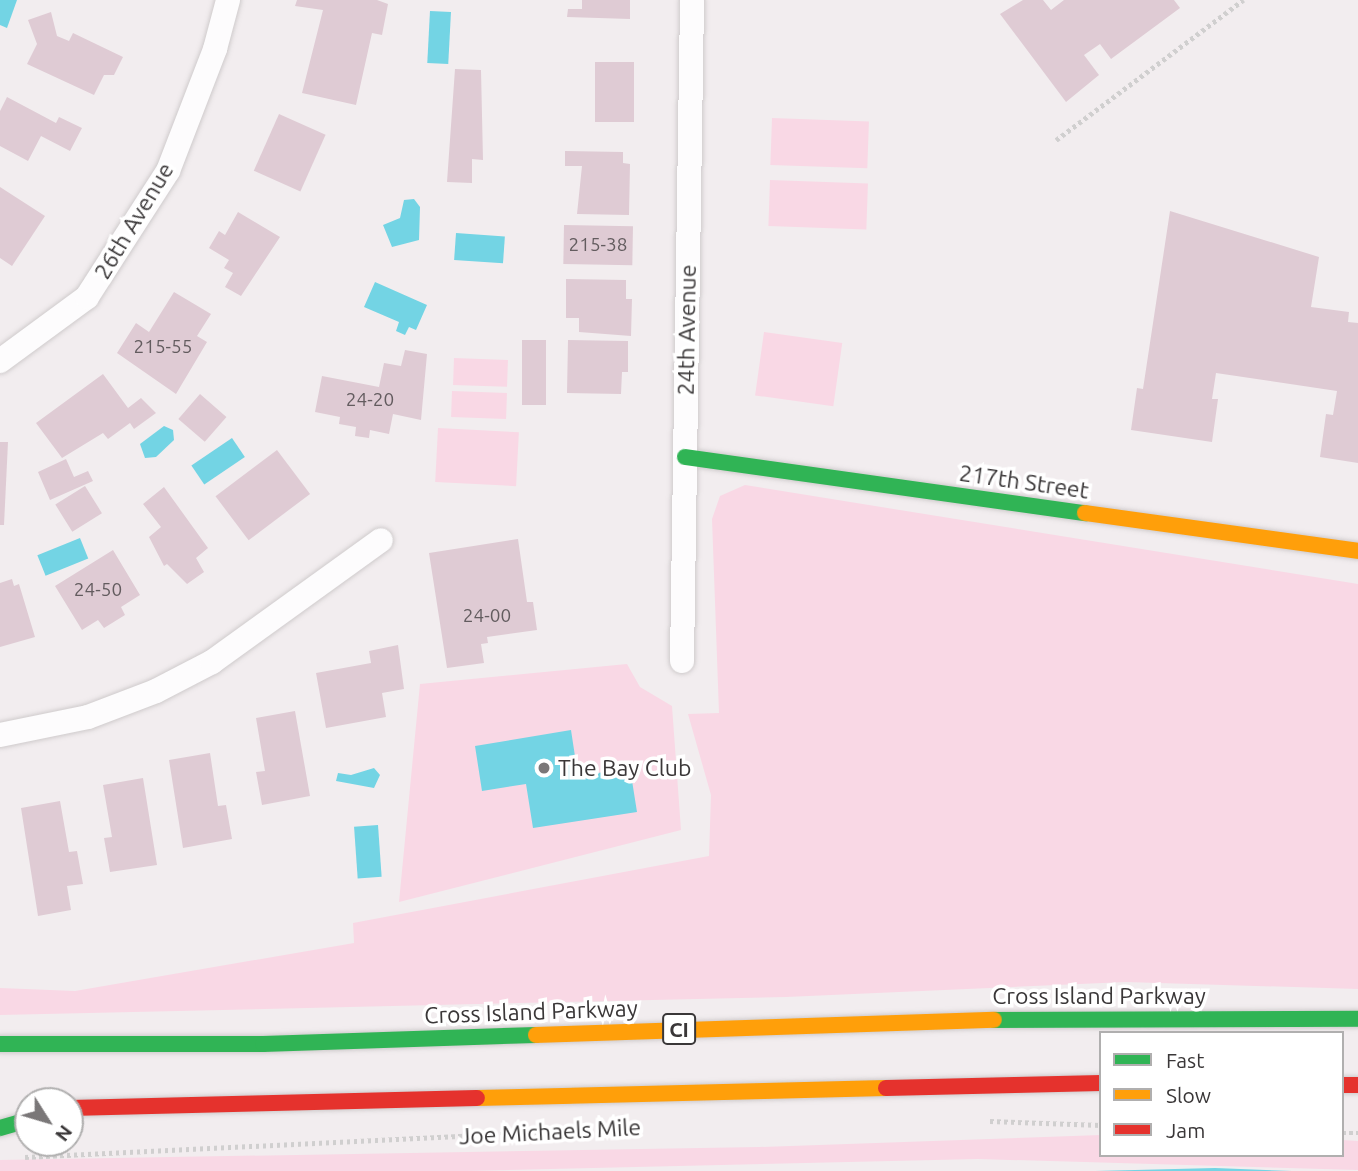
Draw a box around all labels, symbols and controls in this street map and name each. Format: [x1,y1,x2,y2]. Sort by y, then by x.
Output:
street label: 26th Avenue [88,158,180,284]
house number: 215-38 [568,234,628,256]
street label: 24th Avenue [672,264,702,396]
house number: 215-55 [133,336,193,358]
house number: 24-20 [346,389,394,411]
street label: 217th Street [957,459,1091,505]
house number: 24-50 [74,579,122,601]
house number: 24-00 [463,605,511,627]
place label: The Bay Club [558,754,691,782]
marker: The Bay Club [536,760,552,776]
street label: Cross Island Parkway [992,982,1206,1010]
street label: Cross Island Parkway [424,994,638,1030]
road number: CI [662,1012,696,1046]
legend [1099,1031,1344,1157]
text: Fast [1166,1048,1204,1072]
text: Slow [1166,1083,1211,1107]
north arrow [14,1087,84,1157]
street label: Joe Michaels Mile [458,1113,642,1151]
text: Jam [1166,1118,1205,1142]
text: N [51,1121,77,1146]

